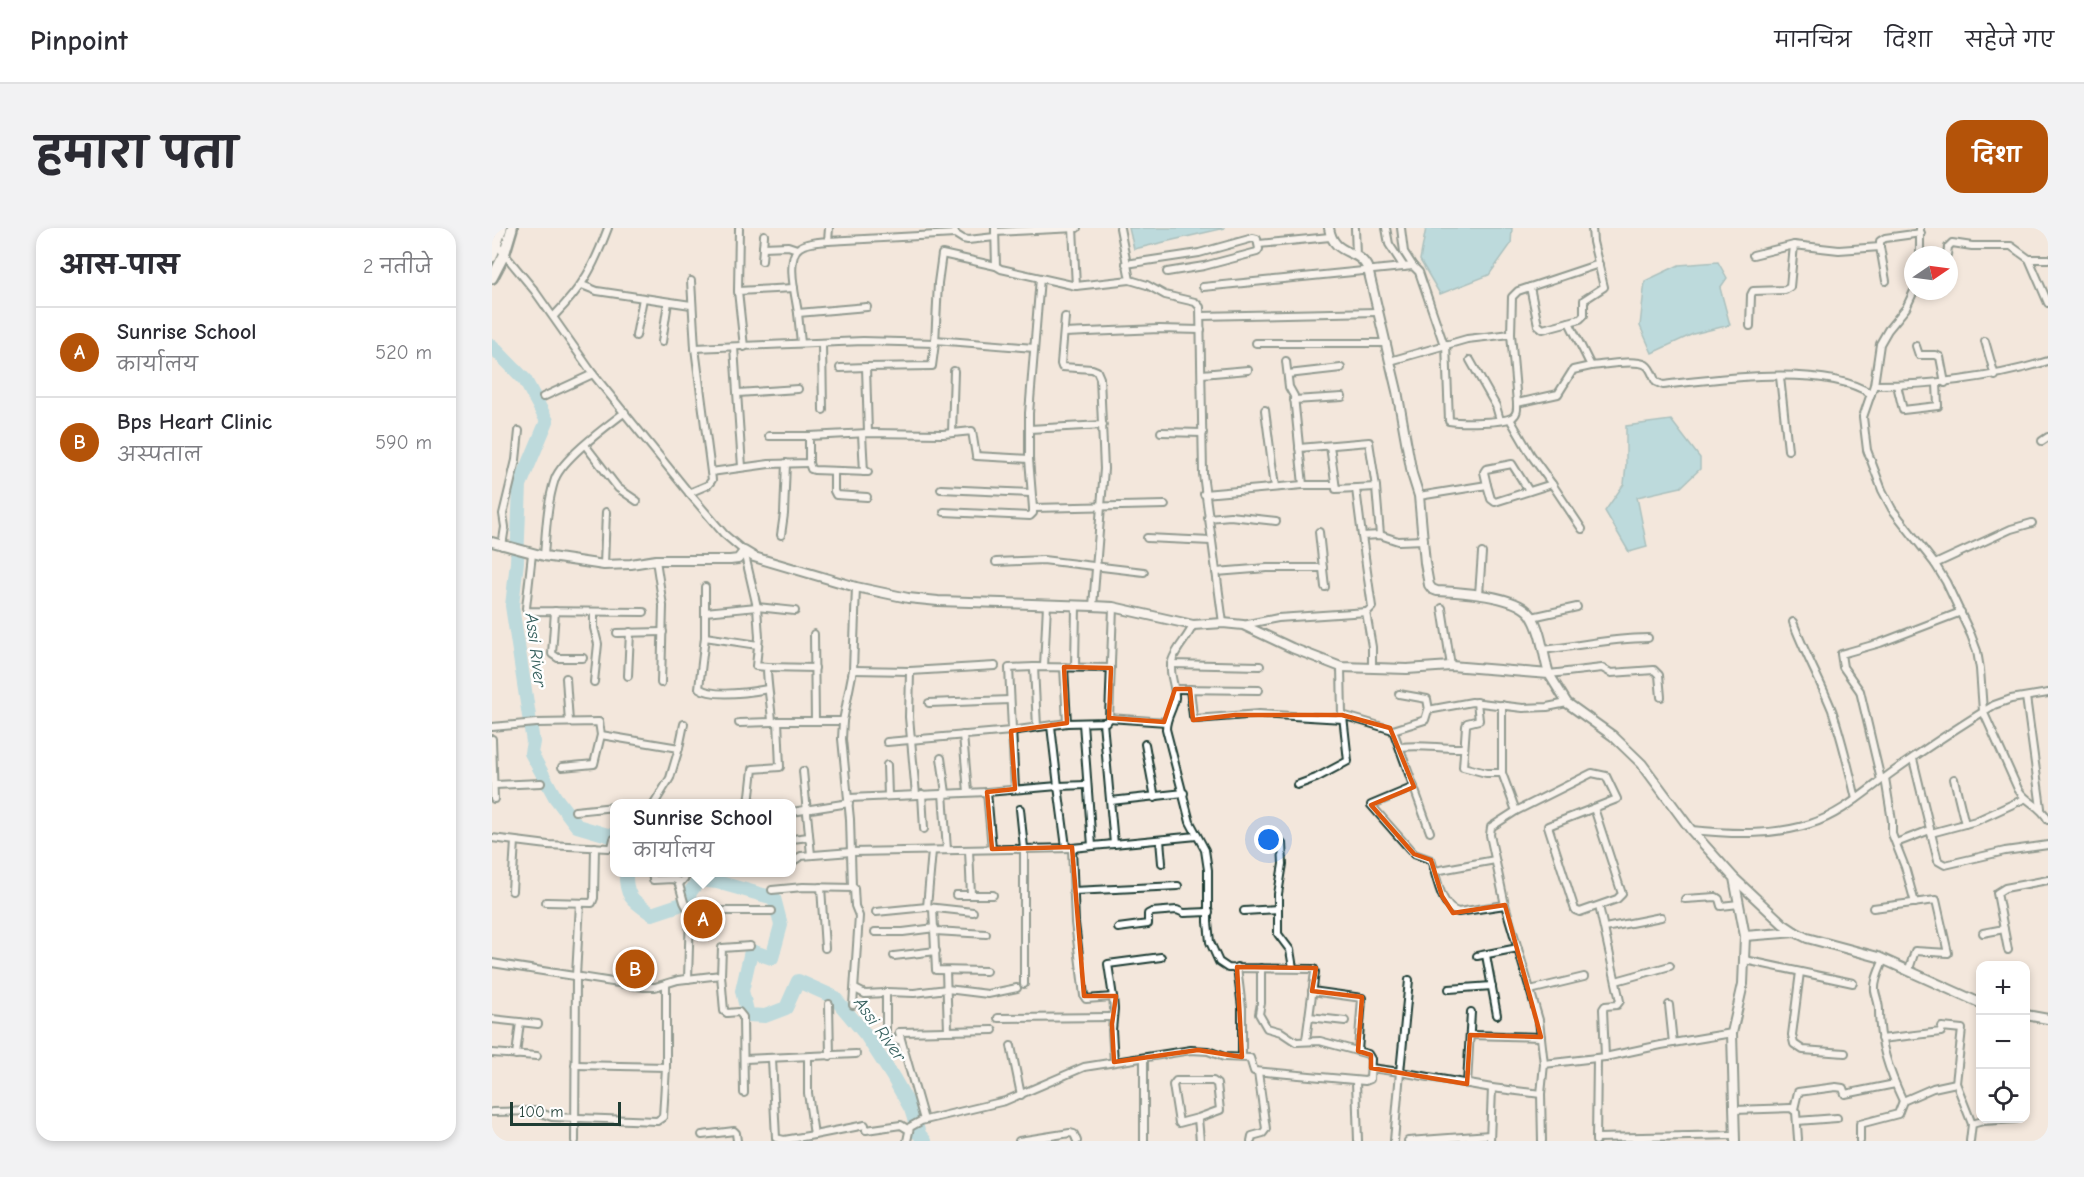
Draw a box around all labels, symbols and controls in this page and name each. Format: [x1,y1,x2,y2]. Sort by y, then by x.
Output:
text: Pinpoint [30,25,128,57]
text: मानचित्र [1774,28,1852,52]
text: दिशा [1885,28,1932,52]
text: सहेजे गए [1965,28,2054,52]
button: दिशा [1946,120,2048,193]
text: हमारा पता [36,129,238,178]
north arrow [1904,246,1958,300]
text: आस-पास [60,251,179,281]
text: 2 नतीजे [363,255,432,278]
text: Sunrise School [117,319,256,345]
text: A [74,341,85,364]
text: 520 m [375,341,432,364]
text: कार्यालय [117,353,198,376]
text: Bps Heart Clinic [117,409,272,435]
text: B [73,431,86,454]
text: 590 m [375,431,432,454]
text: अस्पताल [117,443,202,466]
water label: Assi River [520,611,551,689]
popup [610,799,796,877]
text: Sunrise School [633,805,773,831]
your location [1254,825,1283,854]
text: कार्यालय [633,839,714,862]
pin: A [684,896,722,942]
pin: B [616,946,654,992]
map controls [1976,961,2030,1123]
button: + [1976,961,2030,1015]
water label: Assi River [849,992,910,1066]
button: − [1976,1015,2030,1069]
button: locate [1976,1069,2030,1123]
scale bar [510,1099,621,1126]
text: 100 m [519,1103,563,1121]

